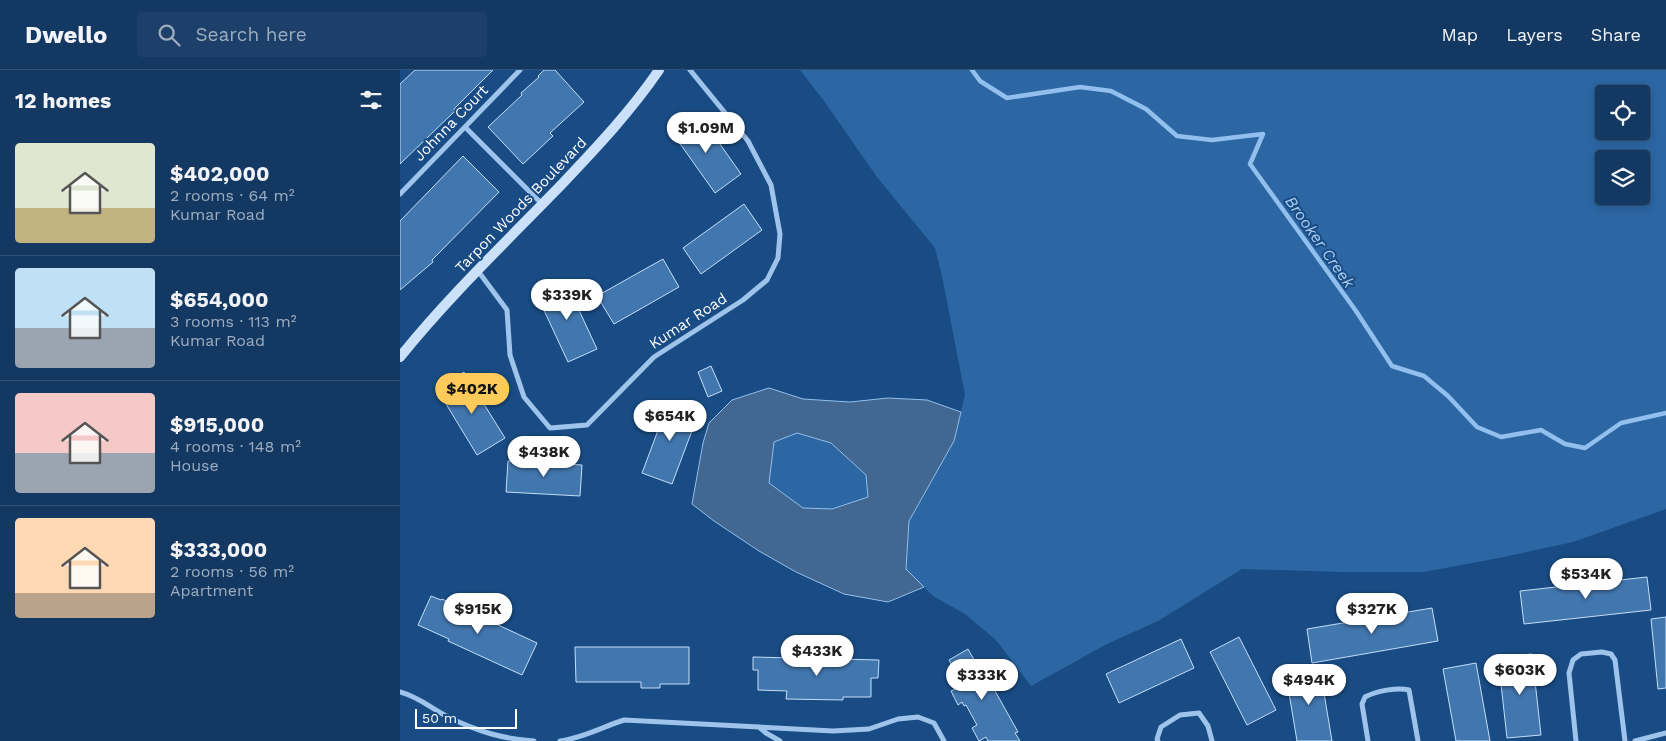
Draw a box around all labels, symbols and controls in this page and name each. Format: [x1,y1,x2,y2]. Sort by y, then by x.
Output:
search box [137,12,487,57]
text: Dwello [25,21,107,49]
icon: search [155,21,183,49]
text: Search here [195,23,307,46]
text: Map [1441,24,1478,45]
text: Layers [1506,24,1563,45]
text: Share [1591,24,1641,45]
street label: Johnna Court [410,81,492,165]
map controls [1595,85,1650,205]
button: locate [1595,85,1650,140]
icon: filters [357,86,385,114]
text: 12 homes [15,88,111,113]
pin: $1.09M [665,112,747,154]
text: $1.09M [678,118,734,137]
street label: Tarpon Woods Boulevard [452,134,590,276]
button: layers [1595,150,1650,205]
text: $402,000 [170,161,270,186]
icon: home [55,163,115,223]
text: 2 rooms · 64 m² [170,186,295,205]
water label: Brooker Creek [1281,192,1359,293]
text: Kumar Road [170,205,265,224]
pin: $339K [532,278,602,321]
text: $339K [542,285,592,304]
text: $654,000 [170,287,269,312]
icon: home [55,288,115,348]
street label: Kumar Road [646,289,730,353]
text: 3 rooms · 113 m² [170,312,297,331]
text: Kumar Road [170,331,265,350]
pin: $402K [437,372,507,415]
text: $402K [446,379,498,398]
pin: $654K [635,400,705,442]
text: $654K [645,406,695,425]
text: $915,000 [170,412,264,437]
icon: home [55,413,115,473]
pin: $438K [509,436,579,478]
text: 4 rooms · 148 m² [170,437,301,456]
text: $438K [518,442,570,461]
text: House [170,456,219,475]
text: $333,000 [170,537,267,562]
icon: home [55,538,115,598]
pin: $534K [1551,558,1621,600]
text: 2 rooms · 56 m² [170,562,294,581]
text: $534K [1561,564,1611,583]
text: Apartment [170,581,253,600]
pin: $915K [443,592,513,635]
pin: $327K [1337,592,1407,635]
text: $915K [454,599,502,618]
text: $327K [1347,599,1397,618]
pin: $433K [782,634,852,677]
text: $433K [792,641,842,660]
pin: $603K [1485,654,1555,696]
pin: $333K [947,658,1017,701]
text: $603K [1495,660,1545,679]
pin: $494K [1274,664,1344,706]
text: $333K [957,665,1007,684]
text: $494K [1283,670,1335,689]
scale bar [415,706,518,729]
text: 50 m [422,710,457,726]

